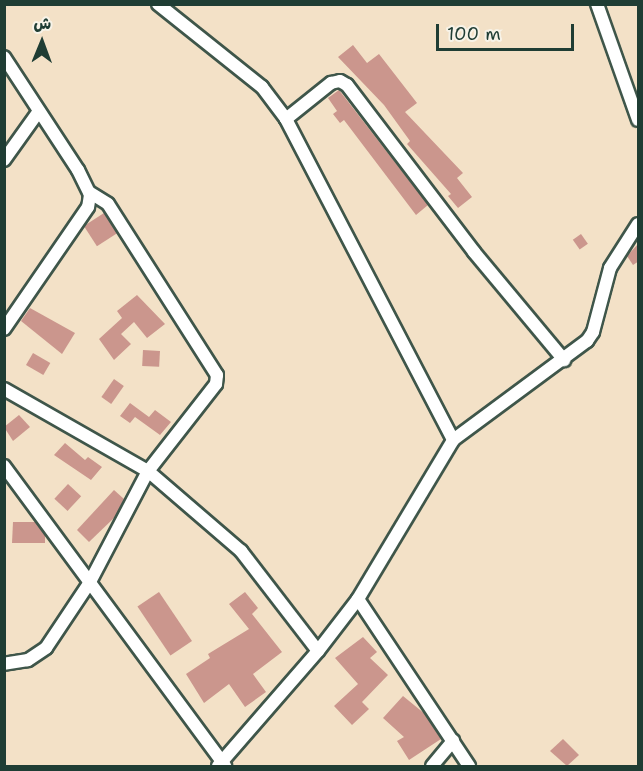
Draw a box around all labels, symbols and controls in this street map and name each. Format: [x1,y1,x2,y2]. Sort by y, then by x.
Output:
north arrow [12,12,72,72]
scale bar [439,12,577,50]
text: ش [33,13,51,34]
text: 100 m [447,22,501,46]

